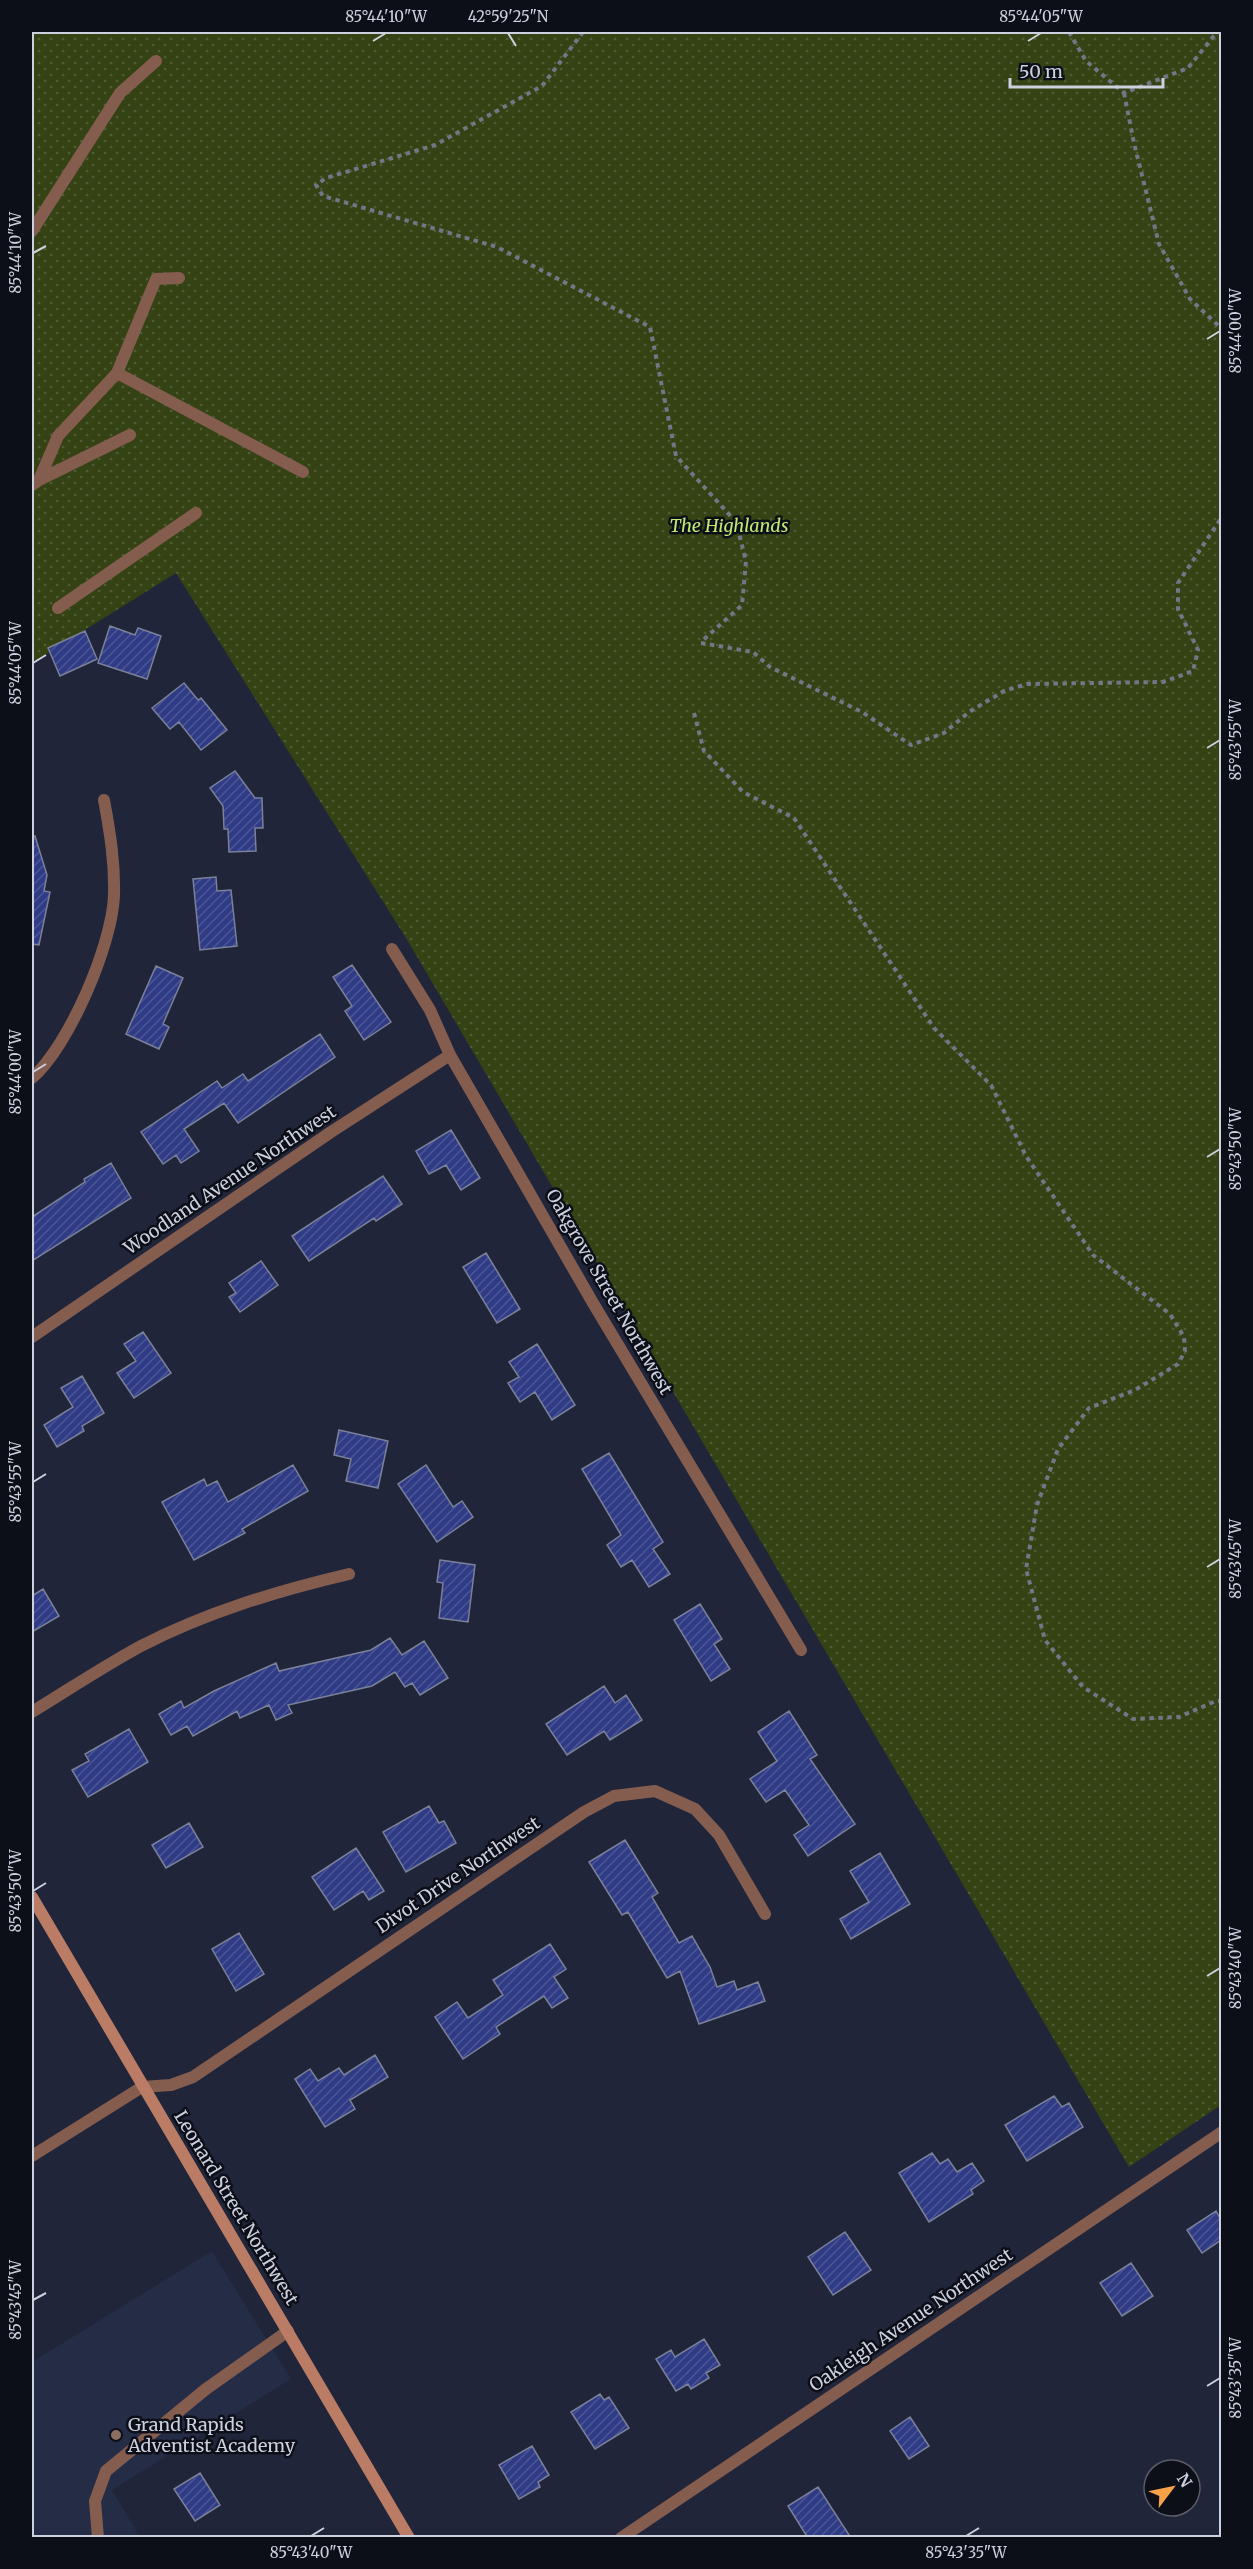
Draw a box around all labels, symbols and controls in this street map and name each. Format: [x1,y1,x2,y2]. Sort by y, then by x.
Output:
text: 85°44'10"W [345,7,428,26]
text: 42°59'25"N [468,7,549,26]
text: 85°44'05"W [999,7,1084,26]
scale bar [1010,51,1163,89]
text: 50 m [1019,60,1063,83]
text: 85°44'10"W [6,211,25,294]
text: 85°44'00"W [1226,287,1245,374]
park label: The Highlands [669,514,789,537]
text: 85°44'05"W [6,620,25,705]
text: 85°43'55"W [1226,698,1245,781]
text: 85°44'00"W [6,1028,25,1115]
street label: Woodland Avenue Northwest [118,1100,340,1260]
text: 85°43'50"W [1226,1106,1245,1190]
street label: Oakgrove Street Northwest [541,1185,678,1399]
text: 85°43'55"W [6,1440,25,1523]
text: 85°43'45"W [1226,1518,1245,1599]
street label: Divot Drive Northwest [371,1811,544,1938]
text: 85°43'50"W [6,1848,25,1932]
text: 85°43'40"W [1226,1926,1245,2009]
street label: Leonard Street Northwest [169,2106,304,2309]
street label: Oakleigh Avenue Northwest [805,2243,1017,2396]
text: 85°43'45"W [6,2259,25,2340]
text: 85°43'35"W [1226,2336,1245,2419]
place label: Grand Rapids Adventist Academy [127,2413,296,2457]
marker: Grand Rapids Adventist Academy [109,2428,123,2442]
north arrow [1142,2458,1202,2518]
text: N [1173,2469,1197,2491]
text: 85°43'40"W [270,2543,353,2562]
text: 85°43'35"W [925,2543,1008,2562]

